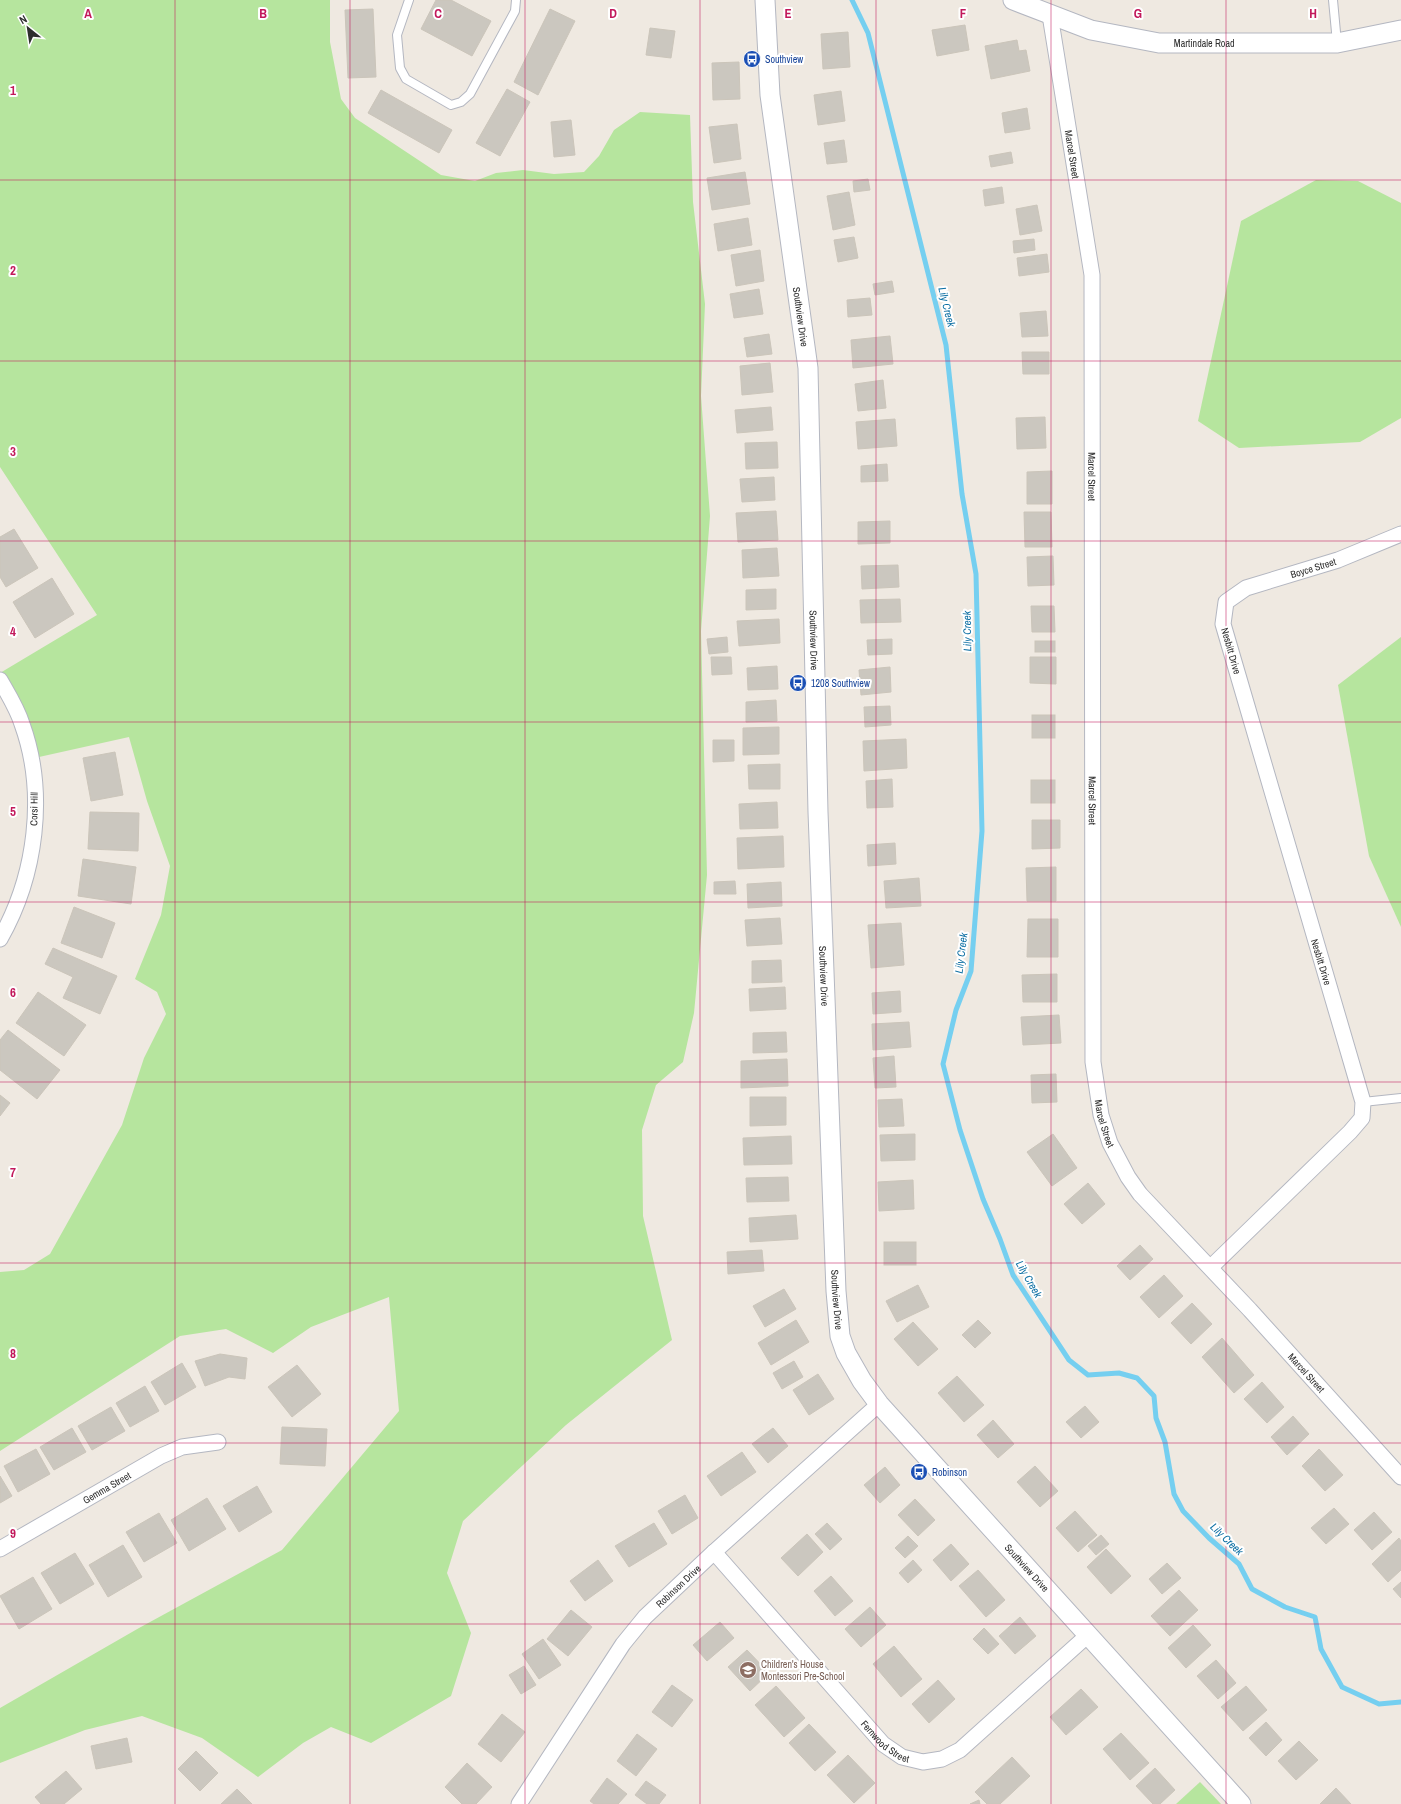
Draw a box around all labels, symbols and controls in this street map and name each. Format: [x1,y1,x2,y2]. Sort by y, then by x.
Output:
text: A [84,5,92,22]
text: B [259,5,267,22]
text: C [434,5,442,22]
text: D [609,5,617,22]
text: E [784,5,792,22]
text: F [960,5,967,22]
text: G [1134,5,1142,22]
text: H [1309,5,1317,22]
north arrow [8,8,48,48]
text: N [17,12,29,27]
street label: Martindale Road [1174,37,1235,50]
bus stop icon: Southview [742,49,762,69]
place label: Southview [765,53,803,66]
text: 1 [10,82,16,99]
street label: Marcel Street [1062,129,1083,180]
text: 2 [10,262,16,279]
street label: Southview Drive [790,286,812,348]
water label: Lily Creek [935,286,959,329]
text: 3 [10,443,16,460]
street label: Marcel Street [1086,452,1099,502]
street label: Boyce Street [1289,554,1338,581]
street label: Southview Drive [807,610,821,671]
water label: Lily Creek [960,610,974,651]
text: 4 [10,623,16,640]
street label: Nesbitt Drive [1218,626,1244,676]
bus stop icon: 1208 Southview [788,673,808,693]
place label: 1208 Southview [811,677,870,690]
street label: Marcel Street [1086,776,1099,826]
street label: Corsi Hill [27,792,41,826]
text: 5 [10,803,16,820]
water label: Lily Creek [952,932,970,974]
street label: Nesbitt Drive [1308,937,1334,987]
street label: Southview Drive [817,946,832,1007]
text: 6 [10,984,16,1001]
street label: Marcel Street [1092,1099,1118,1150]
text: 7 [10,1164,16,1181]
water label: Lily Creek [1013,1258,1045,1301]
street label: Southview Drive [829,1269,846,1331]
text: 8 [10,1345,16,1362]
street label: Marcel Street [1285,1350,1328,1396]
bus stop icon: Robinson [909,1462,929,1482]
place label: Robinson [932,1466,967,1479]
street label: Gemma Street [80,1468,133,1506]
water label: Lily Creek [1208,1520,1247,1558]
text: 9 [10,1525,16,1542]
street label: Southview Drive [1002,1541,1052,1595]
street label: Robinson Drive [653,1561,704,1610]
place label: Children's House Montessori Pre-School [761,1658,845,1683]
school or university icon: Children's House Montessori Pre-School [738,1660,758,1680]
street label: Fernwood Street [858,1717,911,1765]

